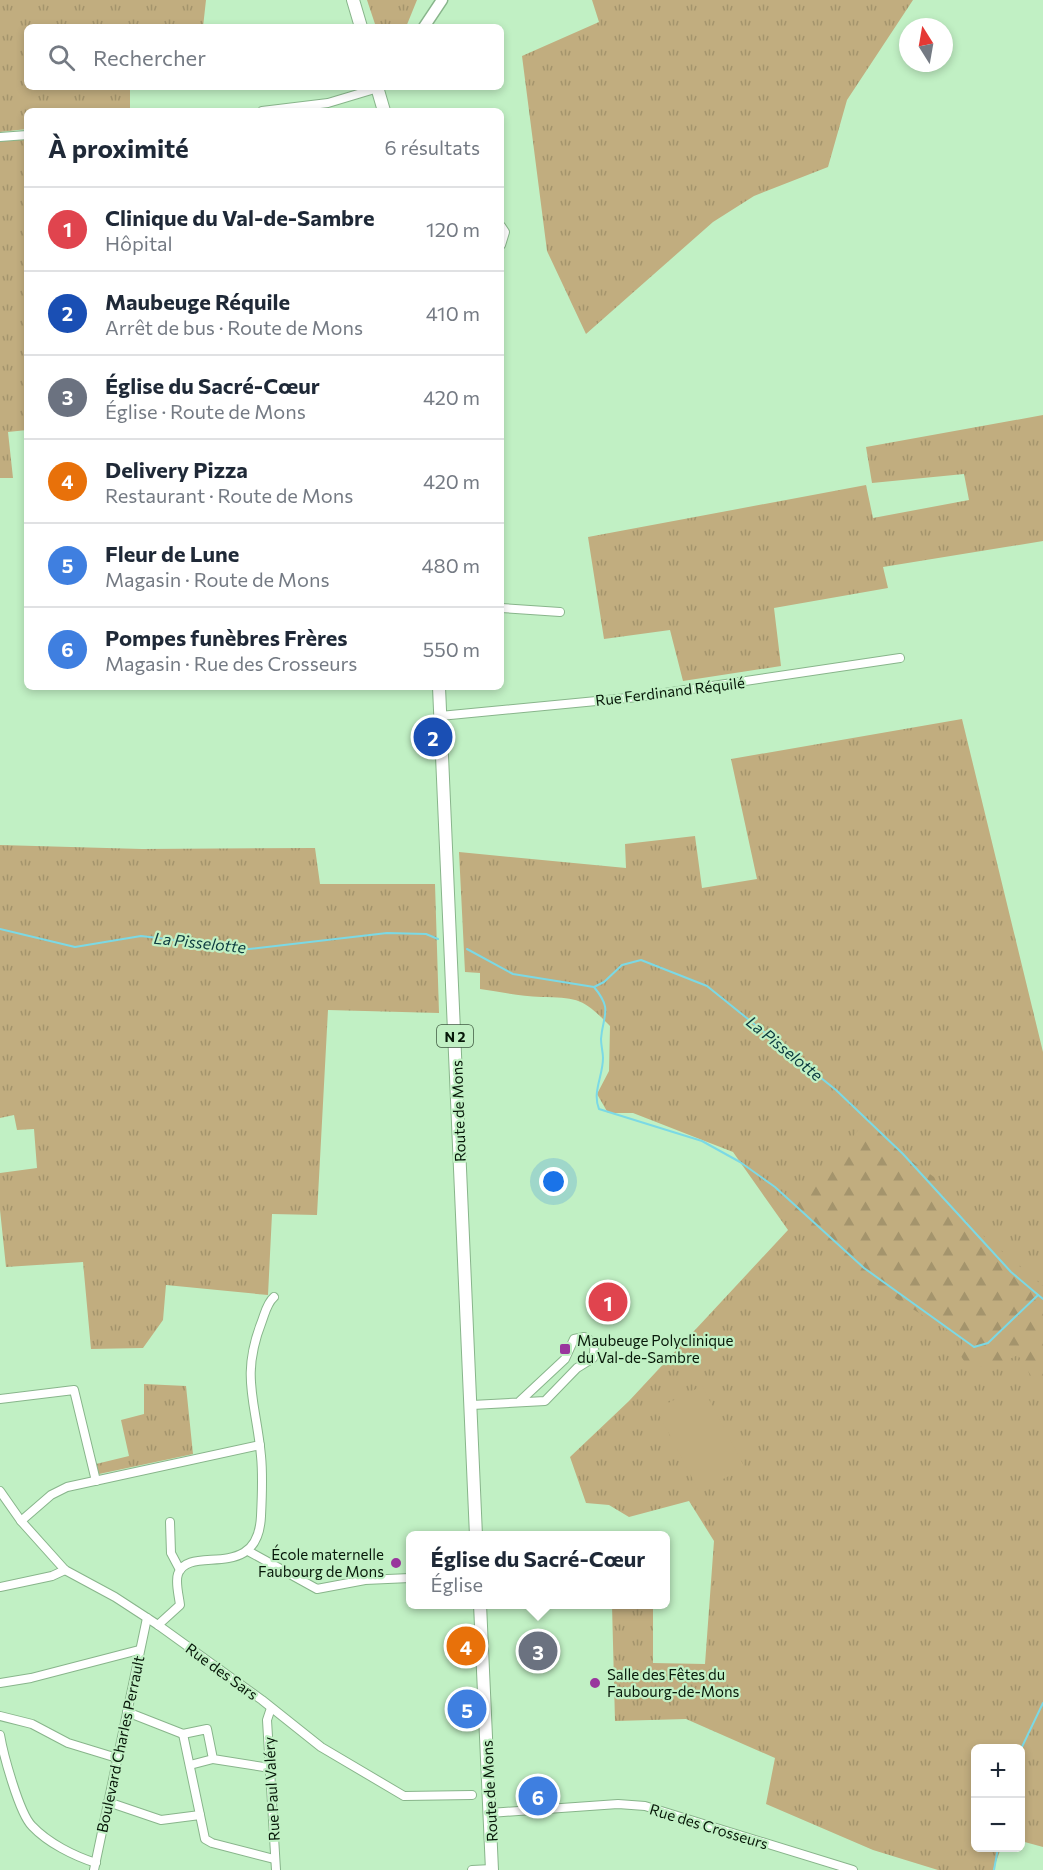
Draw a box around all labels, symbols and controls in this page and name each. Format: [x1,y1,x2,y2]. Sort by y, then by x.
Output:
north arrow [899,18,953,72]
search box [24,24,504,90]
icon: search [45,41,78,74]
text: Rechercher [93,44,206,71]
text: À proximité [48,132,189,163]
text: 6 résultats [385,135,480,159]
text: Clinique du Val-de-Sambre [105,204,374,231]
text: 1 [63,217,72,241]
text: 120 m [426,217,480,241]
text: Hôpital [105,231,173,255]
text: Maubeuge Réquile [105,288,290,315]
text: 2 [62,301,73,325]
text: 410 m [426,301,480,325]
text: Arrêt de bus · Route de Mons [105,315,363,339]
text: Église du Sacré-Cœur [105,372,320,399]
text: 3 [62,385,73,409]
text: 420 m [423,385,480,409]
text: Église · Route de Mons [105,399,306,423]
text: Delivery Pizza [105,456,248,483]
text: 4 [61,469,74,493]
text: 420 m [423,469,480,493]
text: Restaurant · Route de Mons [105,483,353,507]
text: Fleur de Lune [105,540,239,567]
text: 5 [62,553,73,577]
text: 480 m [422,553,480,577]
text: Magasin · Route de Mons [105,567,329,591]
text: Pompes funèbres Frères [105,624,348,651]
text: 6 [61,637,74,661]
text: 550 m [423,637,480,661]
text: Magasin · Rue des Crosseurs [105,651,357,675]
street label: Rue Ferdinand Réquilé [594,673,746,709]
pin: 2 [414,714,452,760]
water label: La Pisselotte [153,928,248,956]
water label: La Pisselotte [743,1012,827,1085]
road number: N 2 [437,1025,473,1047]
street label: Route de Mons [447,1060,469,1162]
your location [539,1167,568,1196]
pin: 1 [588,1280,628,1324]
place label: Maubeuge Polyclinique du Val-de-Sambre [577,1331,733,1366]
marker: Maubeuge Polyclinique du Val-de-Sambre [558,1342,572,1356]
popup [406,1531,670,1609]
place label: École maternelle Faubourg de Mons [258,1544,384,1580]
text: Église du Sacré-Cœur [431,1545,645,1572]
marker: École maternelle Faubourg de Mons [389,1556,403,1570]
text: Église [431,1572,483,1596]
pin: 4 [446,1624,486,1668]
pin: 3 [518,1628,558,1674]
street label: Rue des Sars [182,1639,262,1703]
street label: Boulevard Charles Perrault [92,1654,148,1834]
place label: Salle des Fêtes du Faubourg-de-Mons [607,1665,740,1700]
marker: Salle des Fêtes du Faubourg-de-Mons [588,1676,602,1690]
pin: 5 [448,1686,486,1732]
street label: Rue Paul Valéry [259,1736,283,1842]
street label: Route de Mons [477,1739,501,1842]
map controls [971,1744,1025,1852]
button: + [971,1744,1025,1798]
pin: 6 [518,1774,558,1818]
button: − [971,1798,1025,1852]
street label: Rue des Crosseurs [648,1799,770,1853]

